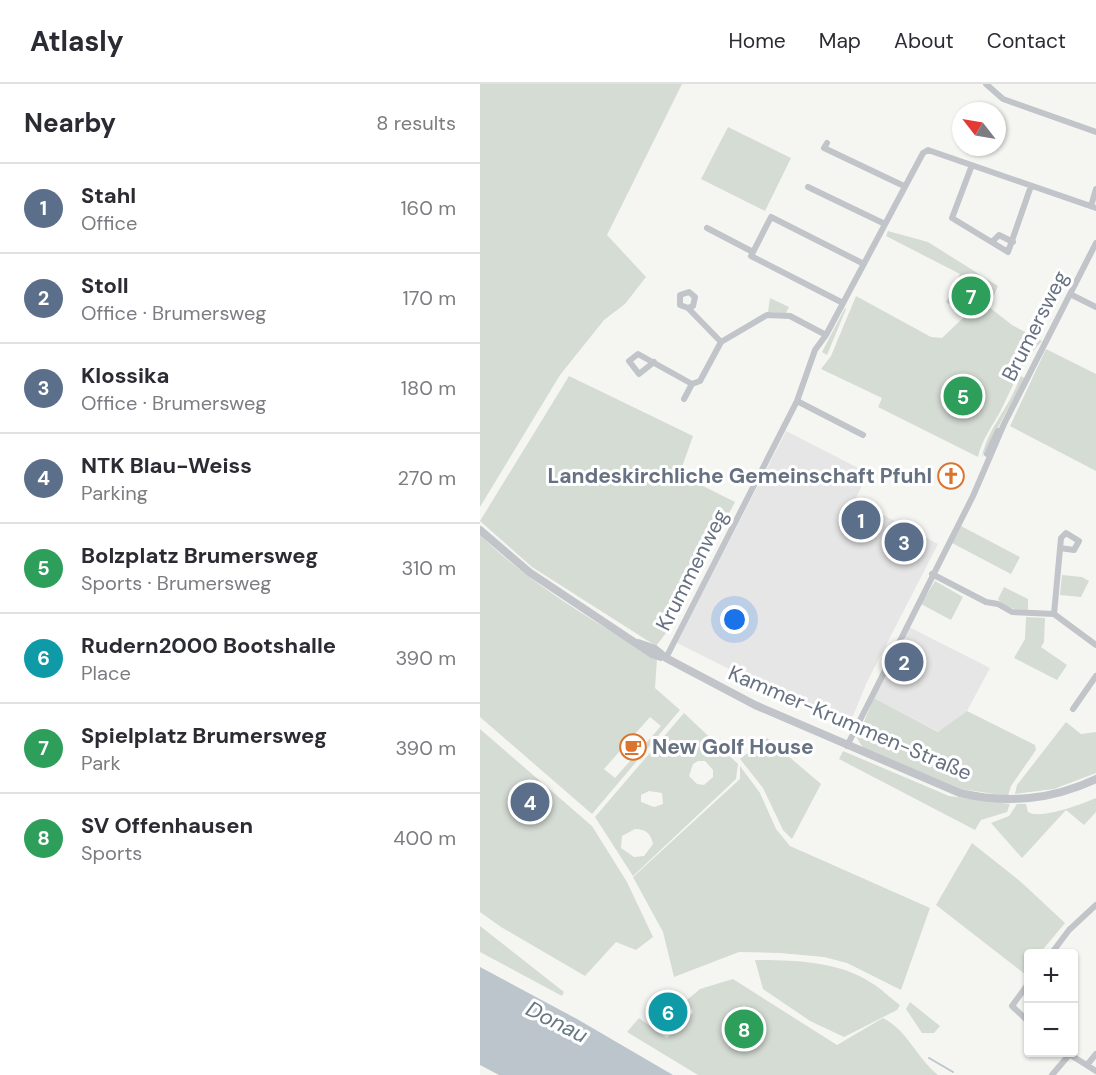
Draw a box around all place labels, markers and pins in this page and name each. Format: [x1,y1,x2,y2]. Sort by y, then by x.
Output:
pin: 7 [952,274,990,318]
pin: 5 [944,374,982,418]
church icon: Landeskirchliche Gemeinschaft Pfuhl [936,461,966,491]
place label: Landeskirchliche Gemeinschaft Pfuhl [547,462,932,490]
pin: 1 [842,498,880,542]
pin: 3 [884,520,924,564]
pin: 2 [884,640,924,684]
cafe icon: New Golf House [618,732,648,762]
place label: New Golf House [652,733,814,761]
pin: 4 [511,780,550,824]
pin: 6 [648,990,687,1034]
pin: 8 [724,1006,764,1052]

